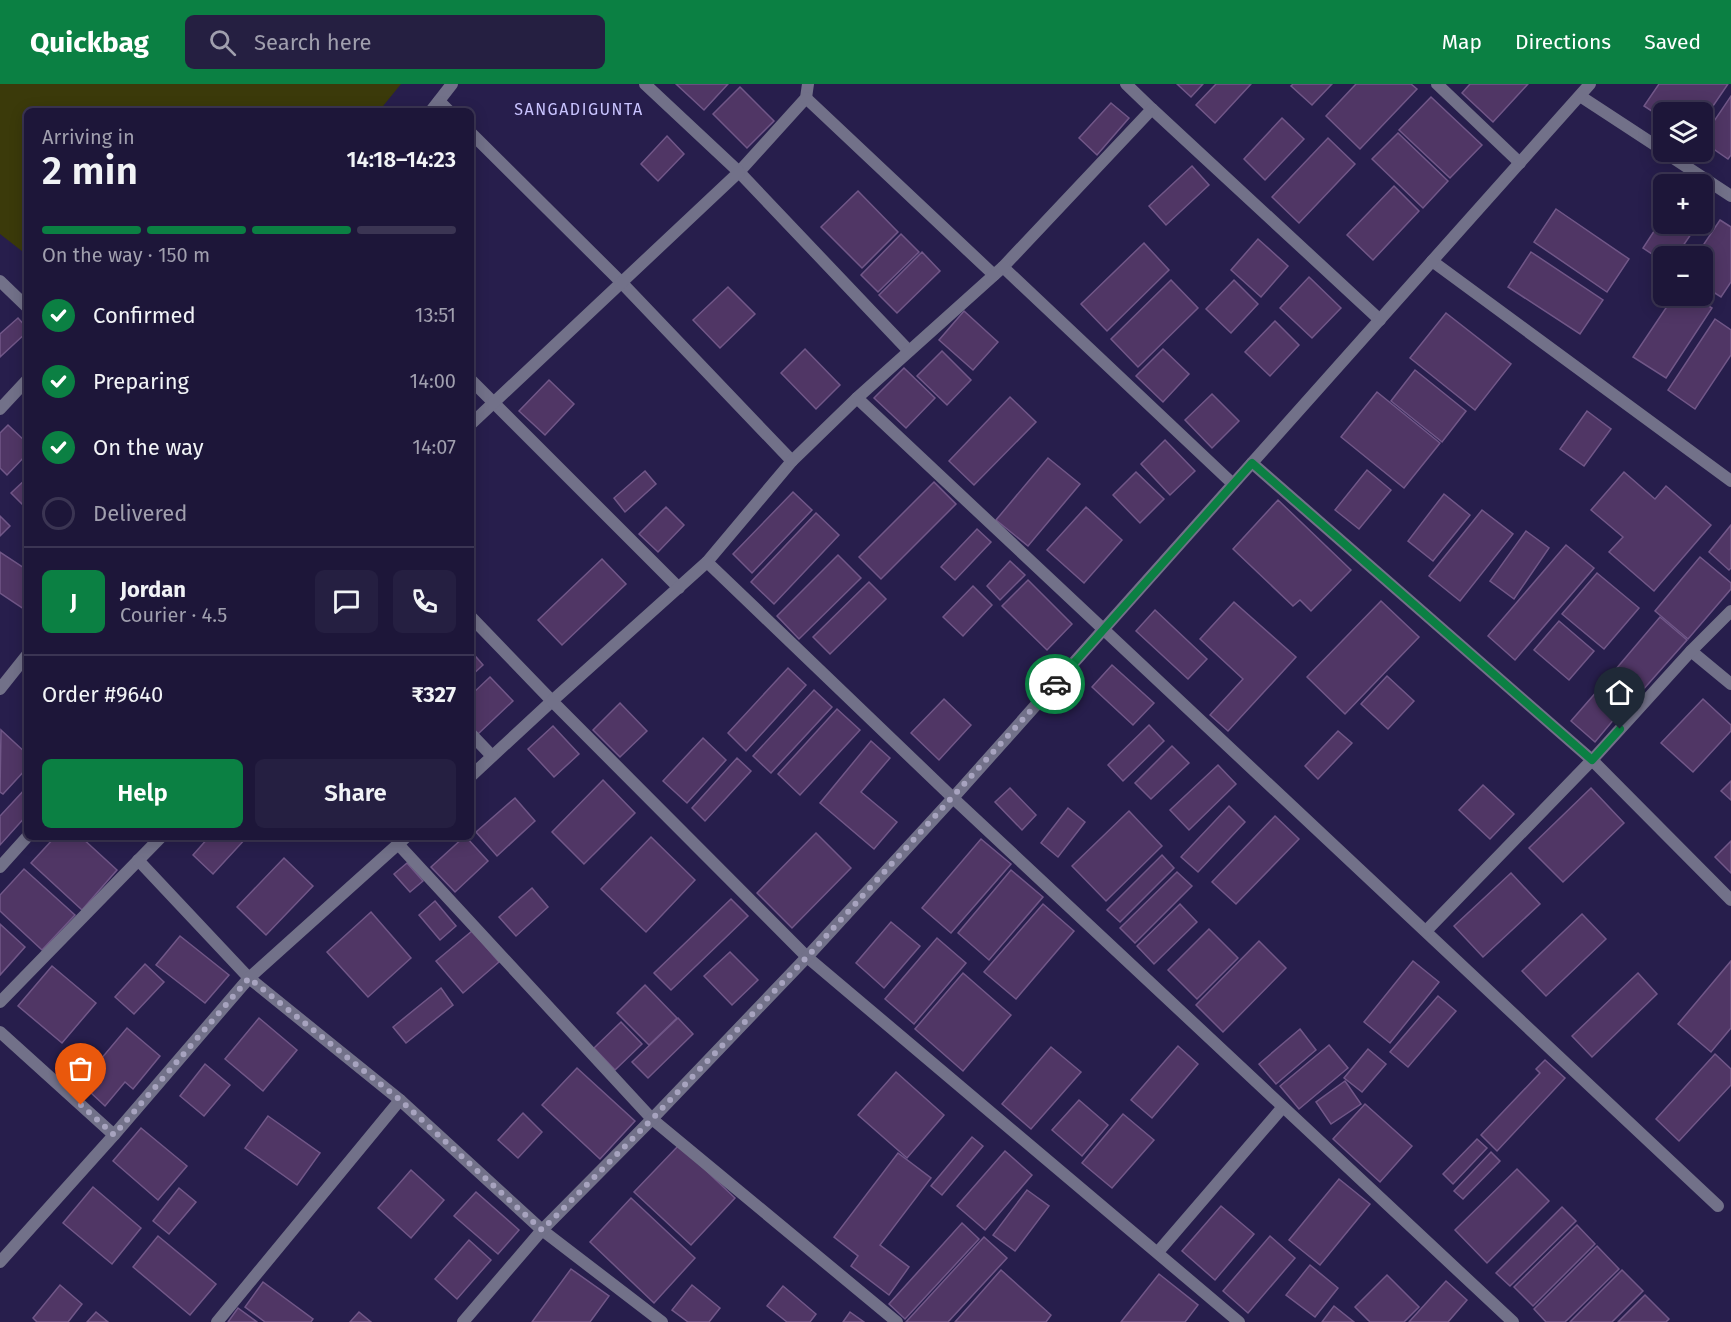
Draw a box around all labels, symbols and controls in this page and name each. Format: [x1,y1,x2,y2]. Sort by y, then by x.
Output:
search box [185,15,605,69]
text: Quickbag [30,26,149,59]
icon: search [206,26,239,59]
text: Search here [254,29,372,56]
text: Map [1442,29,1482,55]
text: Directions [1515,29,1611,55]
text: Saved [1644,29,1701,55]
district label: SANGADIGUNTA [514,100,644,119]
map controls [1653,102,1713,306]
button: layers [1653,102,1713,162]
text: Arriving in [42,125,135,149]
text: 14:18–14:23 [347,146,456,173]
text: 2 min [42,148,138,194]
button: + [1653,174,1713,234]
text: On the way · 150 m [42,243,210,267]
button: − [1653,246,1713,306]
icon: check [42,299,75,332]
text: Confirmed [93,302,196,329]
text: 13:51 [415,303,456,327]
icon: check [42,365,75,398]
text: Preparing [93,368,189,395]
text: 14:00 [410,369,456,393]
icon: check [42,431,75,464]
text: On the way [93,434,204,461]
text: 14:07 [412,435,456,459]
text: Delivered [93,500,188,527]
button: chat [315,570,378,633]
button: phone [393,570,456,633]
text: Jordan [120,576,186,603]
text: J [70,588,77,615]
text: Courier · 4.5 [120,603,227,627]
courier [1025,654,1085,714]
pin [1594,667,1645,729]
icon: car [1039,668,1072,701]
icon: home [1603,676,1636,709]
text: Order #9640 [42,681,163,708]
text: ₹327 [411,681,456,708]
button: Help [42,759,243,828]
button: Share [255,759,456,828]
pin [55,1043,106,1105]
icon: bag [64,1052,97,1085]

